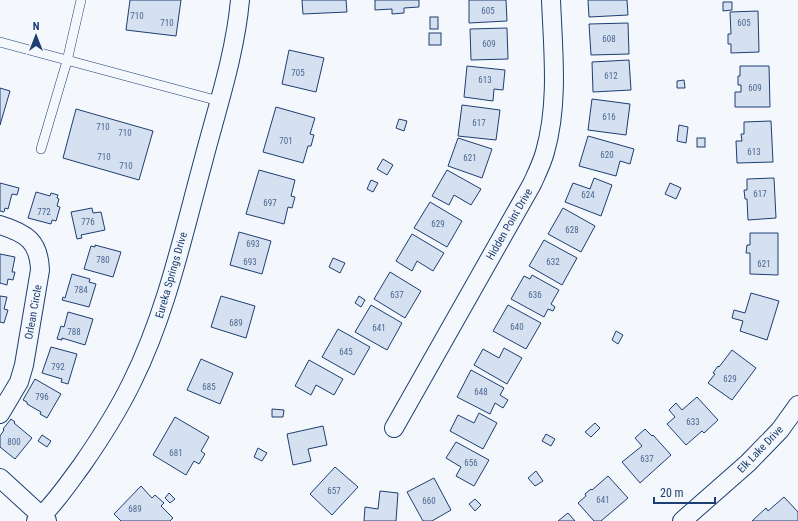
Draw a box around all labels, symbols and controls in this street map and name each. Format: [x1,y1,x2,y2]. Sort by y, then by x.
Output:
house number: 605 [481,6,495,16]
house number: 710 [130,11,144,21]
north arrow [16,16,56,56]
house number: 710 [160,18,174,28]
house number: 605 [737,18,751,28]
text: N [33,20,40,33]
house number: 608 [602,34,616,44]
house number: 609 [482,39,496,49]
house number: 705 [291,68,305,78]
house number: 612 [604,71,618,81]
house number: 613 [478,75,492,85]
house number: 609 [748,83,762,93]
house number: 616 [602,112,616,122]
house number: 617 [472,118,486,128]
house number: 710 [96,122,110,132]
house number: 710 [118,128,132,138]
house number: 701 [279,136,293,146]
house number: 613 [747,147,761,157]
house number: 620 [600,150,614,160]
house number: 710 [97,152,111,162]
house number: 621 [463,153,477,163]
house number: 710 [119,161,133,171]
street label: Hidden Point Drive [484,186,535,262]
house number: 617 [753,189,767,199]
house number: 624 [581,190,595,200]
house number: 697 [263,198,277,208]
house number: 772 [37,207,51,217]
house number: 776 [81,217,95,227]
house number: 629 [431,219,445,229]
house number: 628 [565,225,579,235]
street label: Eureka Springs Drive [153,231,190,320]
house number: 693 [246,239,260,249]
house number: 780 [96,255,110,265]
house number: 693 [243,257,257,267]
house number: 632 [546,257,560,267]
house number: 621 [757,259,771,269]
street label: Orlean Circle [22,284,45,341]
house number: 784 [74,285,88,295]
house number: 637 [390,290,404,300]
house number: 636 [528,290,542,300]
house number: 689 [229,318,243,328]
house number: 640 [510,322,524,332]
house number: 641 [372,323,386,333]
house number: 788 [67,327,81,337]
house number: 645 [339,347,353,357]
house number: 792 [51,362,65,372]
house number: 629 [723,374,737,384]
house number: 685 [202,382,216,392]
house number: 648 [474,387,488,397]
house number: 796 [35,392,49,402]
house number: 633 [686,417,700,427]
street label: Elk Lake Drive [735,423,786,476]
house number: 800 [7,437,21,447]
house number: 681 [169,448,183,458]
house number: 637 [640,454,654,464]
house number: 656 [464,458,478,468]
scale bar [654,479,715,505]
house number: 657 [327,486,341,496]
text: 20 m [660,486,684,500]
house number: 641 [596,495,610,505]
house number: 660 [422,496,436,506]
house number: 689 [128,504,142,514]

